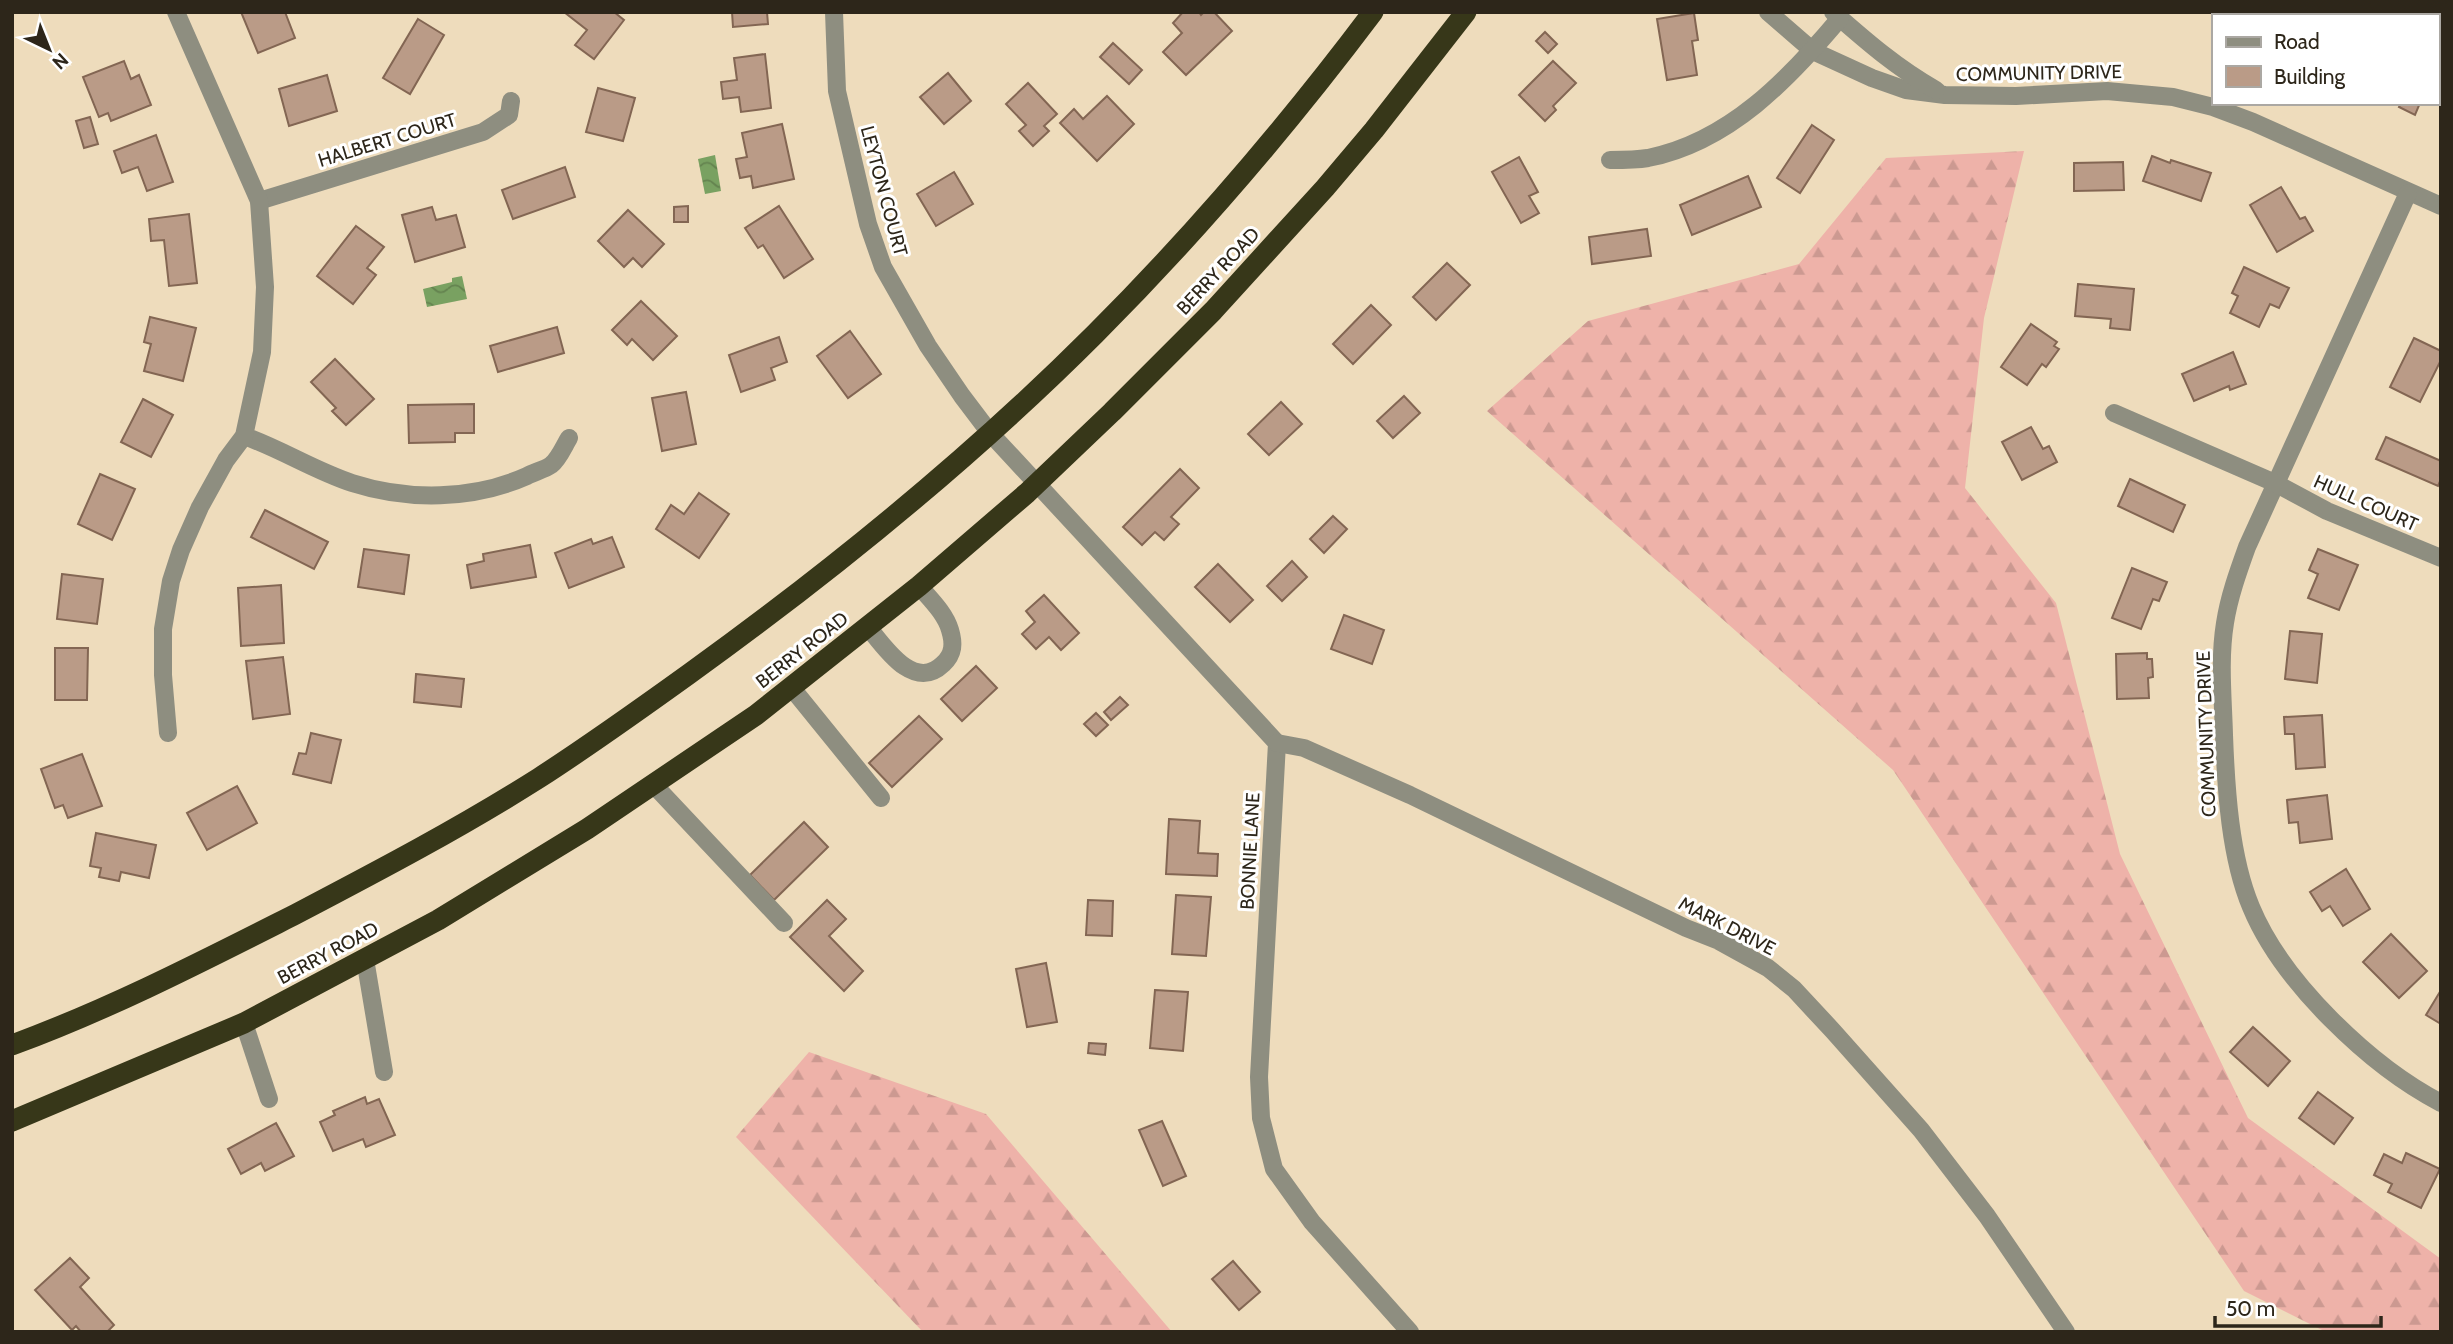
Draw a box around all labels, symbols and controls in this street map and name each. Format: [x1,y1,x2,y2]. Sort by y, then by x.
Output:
north arrow [14,14,84,84]
legend [2212,14,2439,105]
text: Road [2274,29,2320,54]
text: N [47,48,73,74]
street label: COMMUNITY DRIVE [1956,60,2122,86]
text: Building [2274,64,2346,89]
street label: HALBERT COURT [315,108,459,172]
street label: LEYTON COURT [856,123,912,259]
street label: BERRY ROAD [1172,222,1264,319]
street label: HULL COURT [2310,470,2422,536]
street label: BERRY ROAD [751,607,853,693]
street label: COMMUNITY DRIVE [2192,651,2220,817]
street label: BONNIE LANE [1235,792,1265,910]
street label: MARK DRIVE [1675,892,1779,960]
street label: BERRY ROAD [274,917,383,989]
scale bar [2215,1284,2381,1328]
text: 50 m [2226,1296,2275,1321]

